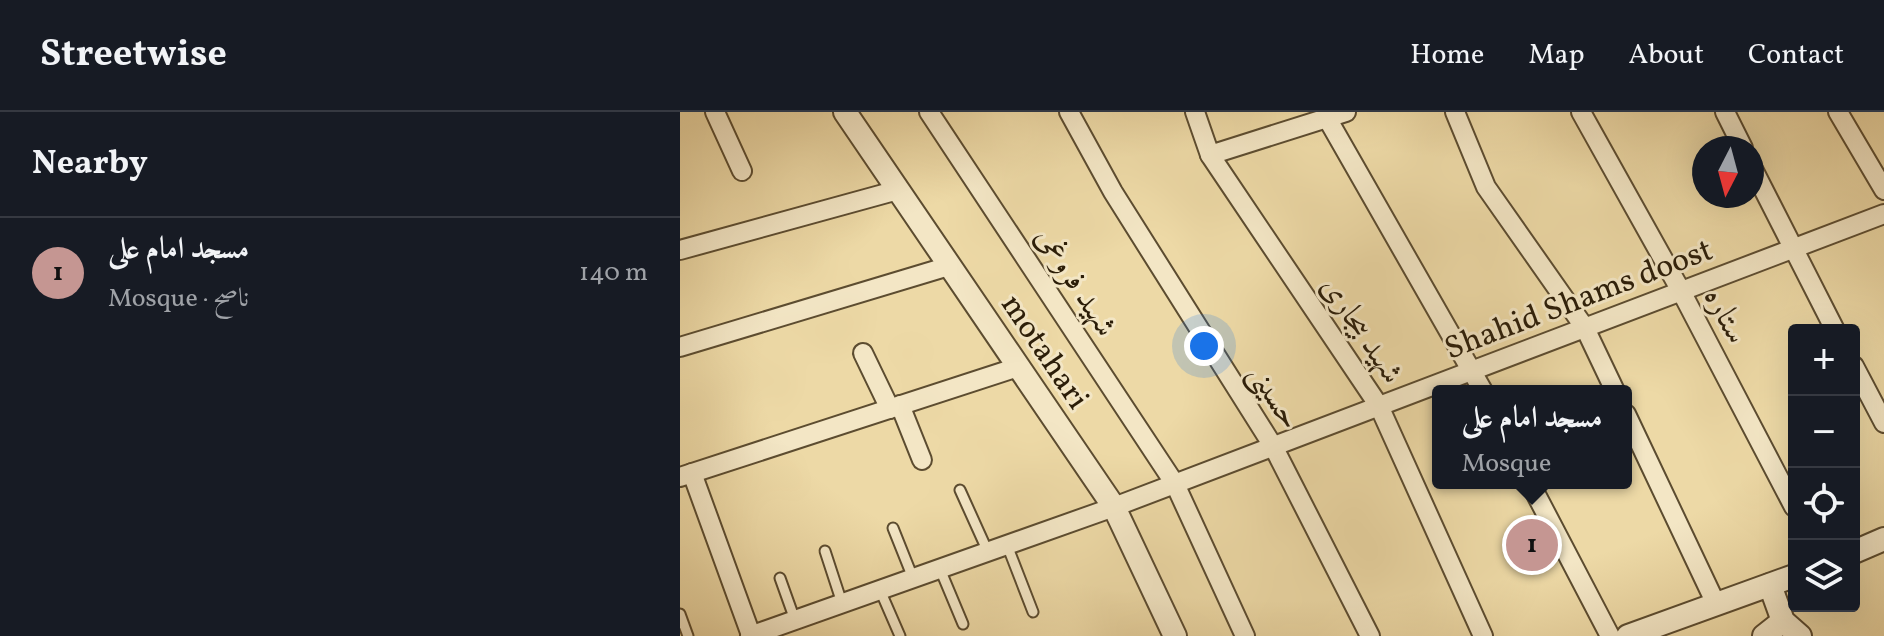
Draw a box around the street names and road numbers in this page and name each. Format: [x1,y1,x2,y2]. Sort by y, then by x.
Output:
street label: شهید فروغی [1023,219,1126,346]
street label: Shahid Shams doost [1439,229,1719,372]
street label: شهید بیجاری [1308,268,1413,393]
street label: ستاره [1691,281,1757,352]
street label: motahari [989,286,1098,419]
street label: حسینی [1236,356,1311,439]

